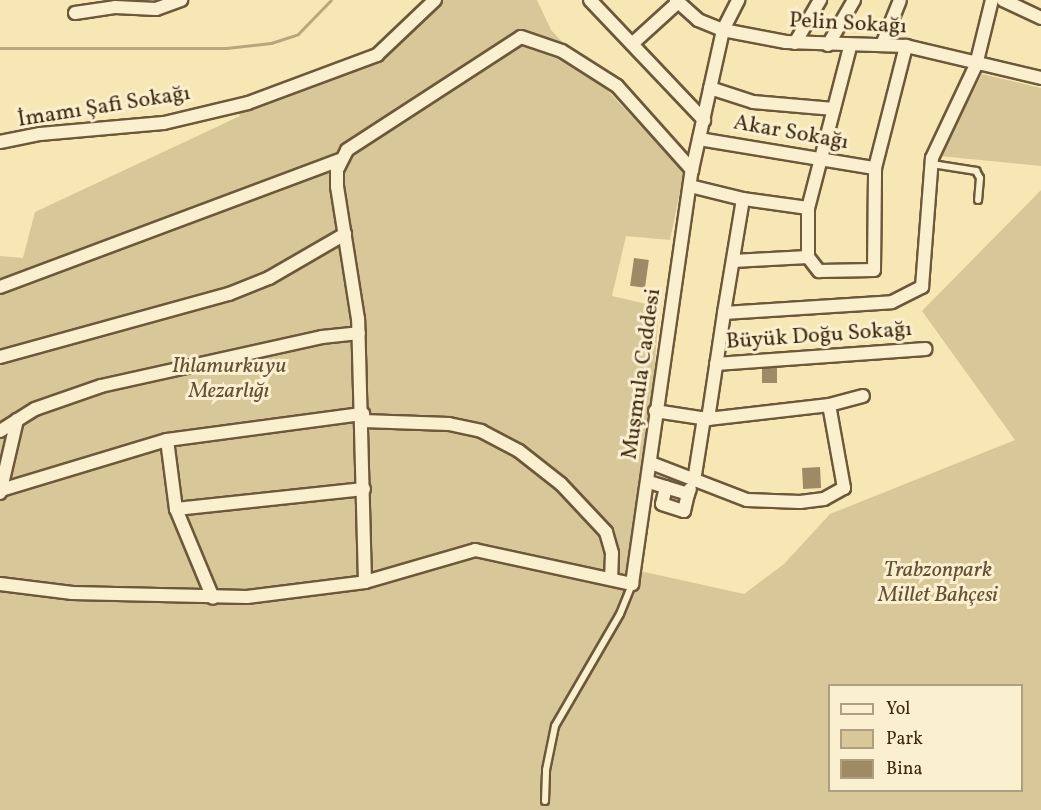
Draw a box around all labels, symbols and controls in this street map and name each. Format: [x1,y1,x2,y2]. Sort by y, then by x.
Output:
street label: Pelin Sokağı [788,8,908,40]
street label: İmamı Şafi Sokağı [16,80,192,134]
street label: Akar Sokağı [731,110,851,156]
street label: Muşmula Caddesi [617,287,667,461]
street label: Büyük Doğu Sokağı [725,316,913,356]
park label: Ihlamurkuyu Mezarlığı [172,353,286,404]
park label: Trabzonpark Millet Bahçesi [878,557,998,608]
legend [828,684,1023,792]
text: Yol [886,697,911,722]
text: Park [886,727,923,752]
text: Bina [886,757,922,782]

